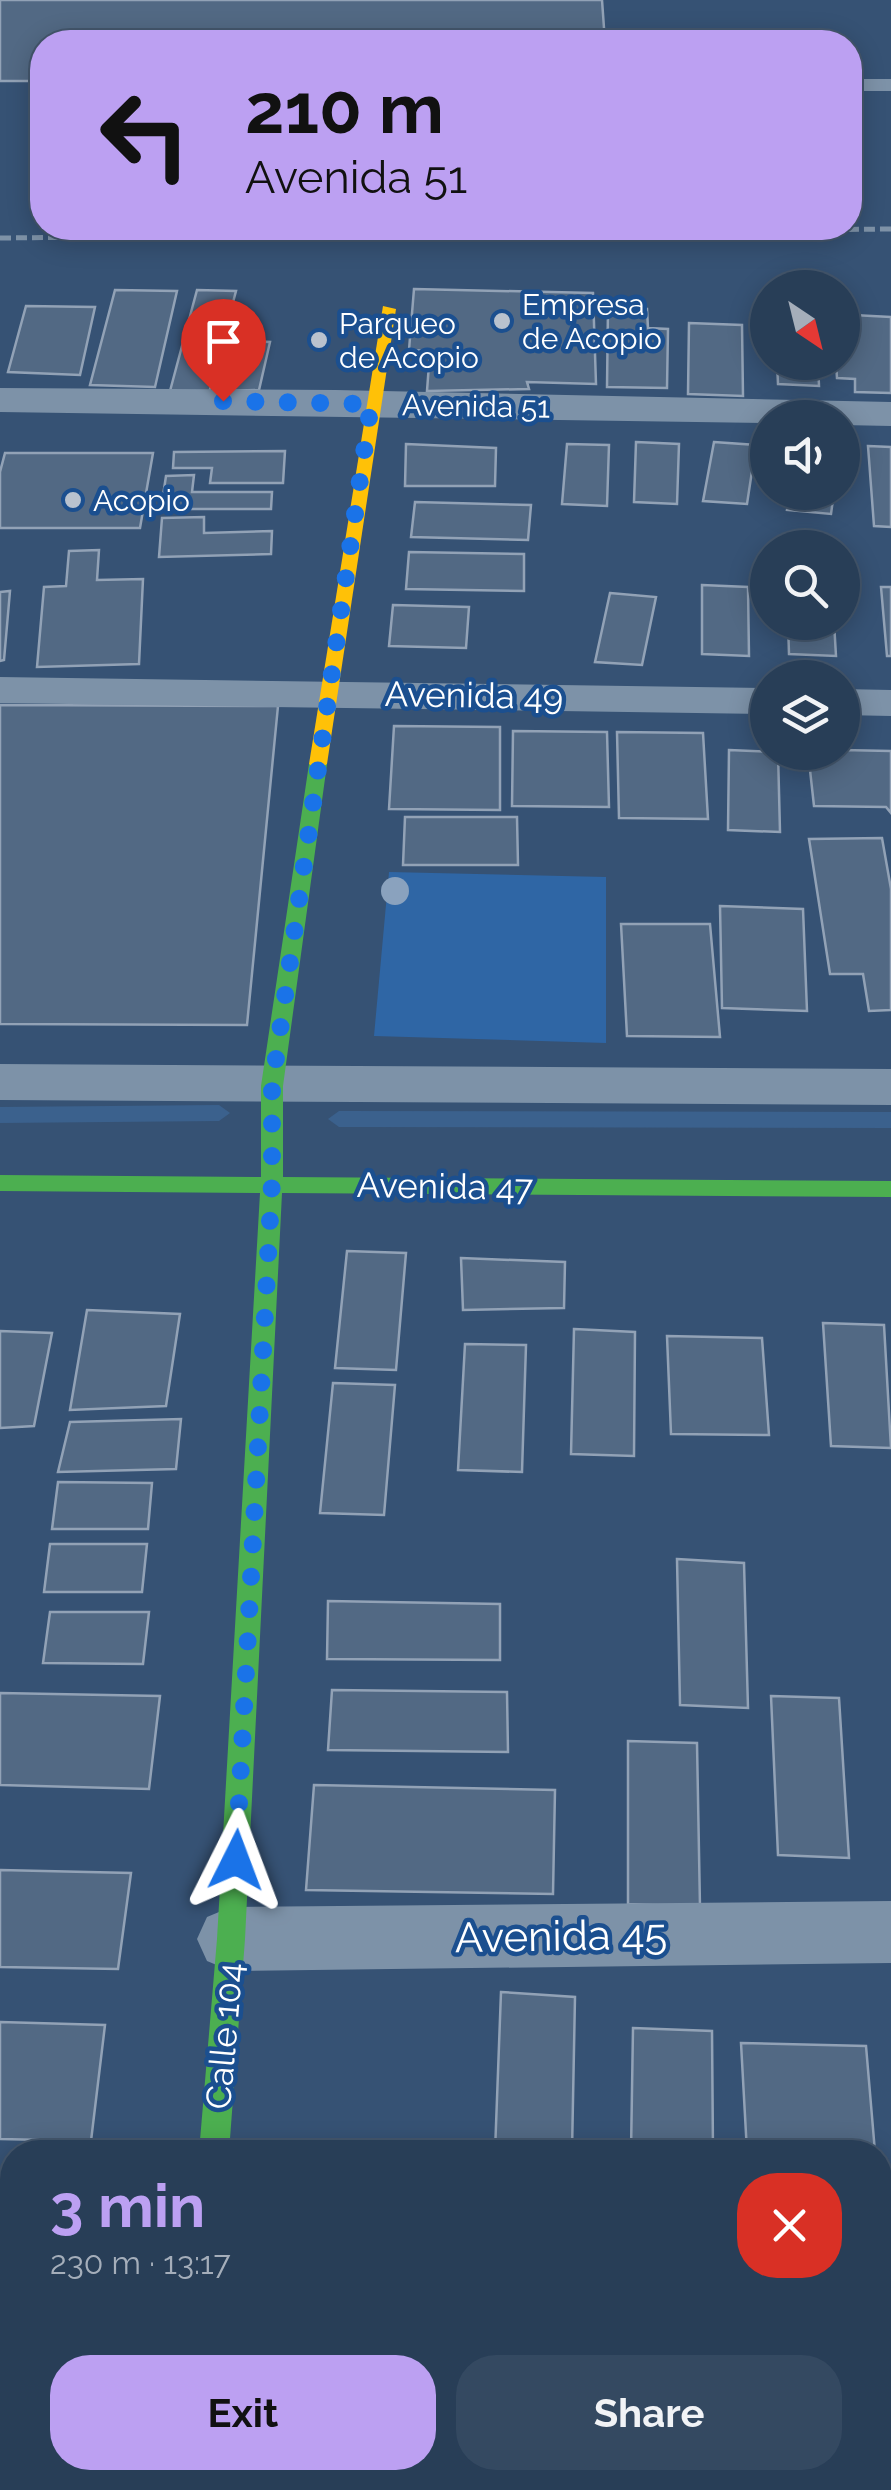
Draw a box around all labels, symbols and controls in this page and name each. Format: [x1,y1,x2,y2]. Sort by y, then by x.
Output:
text: 210 m [245,67,444,149]
icon: left [80,70,210,200]
text: Avenida 51 [245,151,467,204]
north arrow [750,270,860,380]
map controls [750,270,860,770]
place label: Empresa de Acopio [522,287,662,356]
pin [181,299,266,402]
place label: Parqueo de Acopio [339,306,479,375]
marker: Empresa de Acopio [491,310,513,332]
icon: arrive [196,314,251,369]
marker: Parqueo de Acopio [308,329,330,351]
street label: Avenida 51 [402,387,551,425]
button: sound [750,400,860,510]
place label: Acopio [93,483,190,518]
marker: Acopio [62,489,84,511]
button: search [750,530,860,640]
button: layers [750,660,860,770]
street label: Avenida 49 [384,673,564,717]
street label: Avenida 47 [356,1164,534,1208]
position arrow [184,1808,288,1912]
street label: Avenida 45 [454,1910,668,1962]
street label: Calle 104 [197,1961,251,2111]
text: 3 min [50,2171,205,2241]
button: close [737,2173,842,2278]
text: 230 m · 13:17 [50,2244,231,2281]
button: Exit [50,2355,436,2470]
button: Share [456,2355,842,2470]

